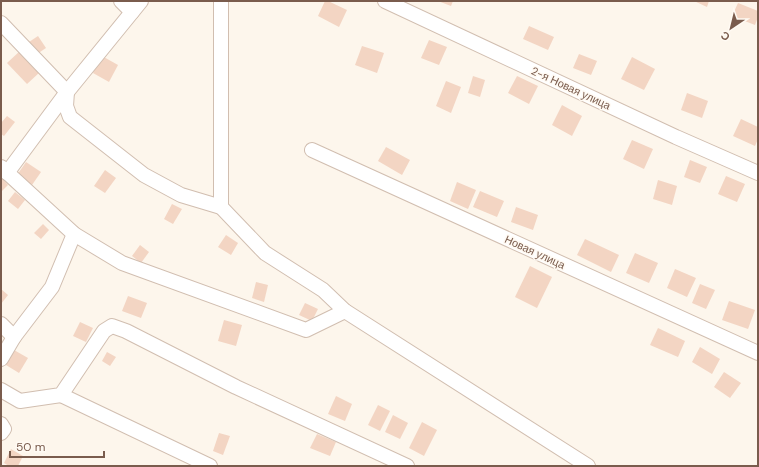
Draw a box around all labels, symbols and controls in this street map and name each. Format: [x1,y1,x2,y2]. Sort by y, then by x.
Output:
north arrow [711,8,751,48]
text: С [718,28,733,44]
street label: 2-я Новая улица [529,63,614,113]
street label: Новая улица [503,232,568,272]
scale bar [10,433,104,459]
text: 50 m [16,439,45,455]

